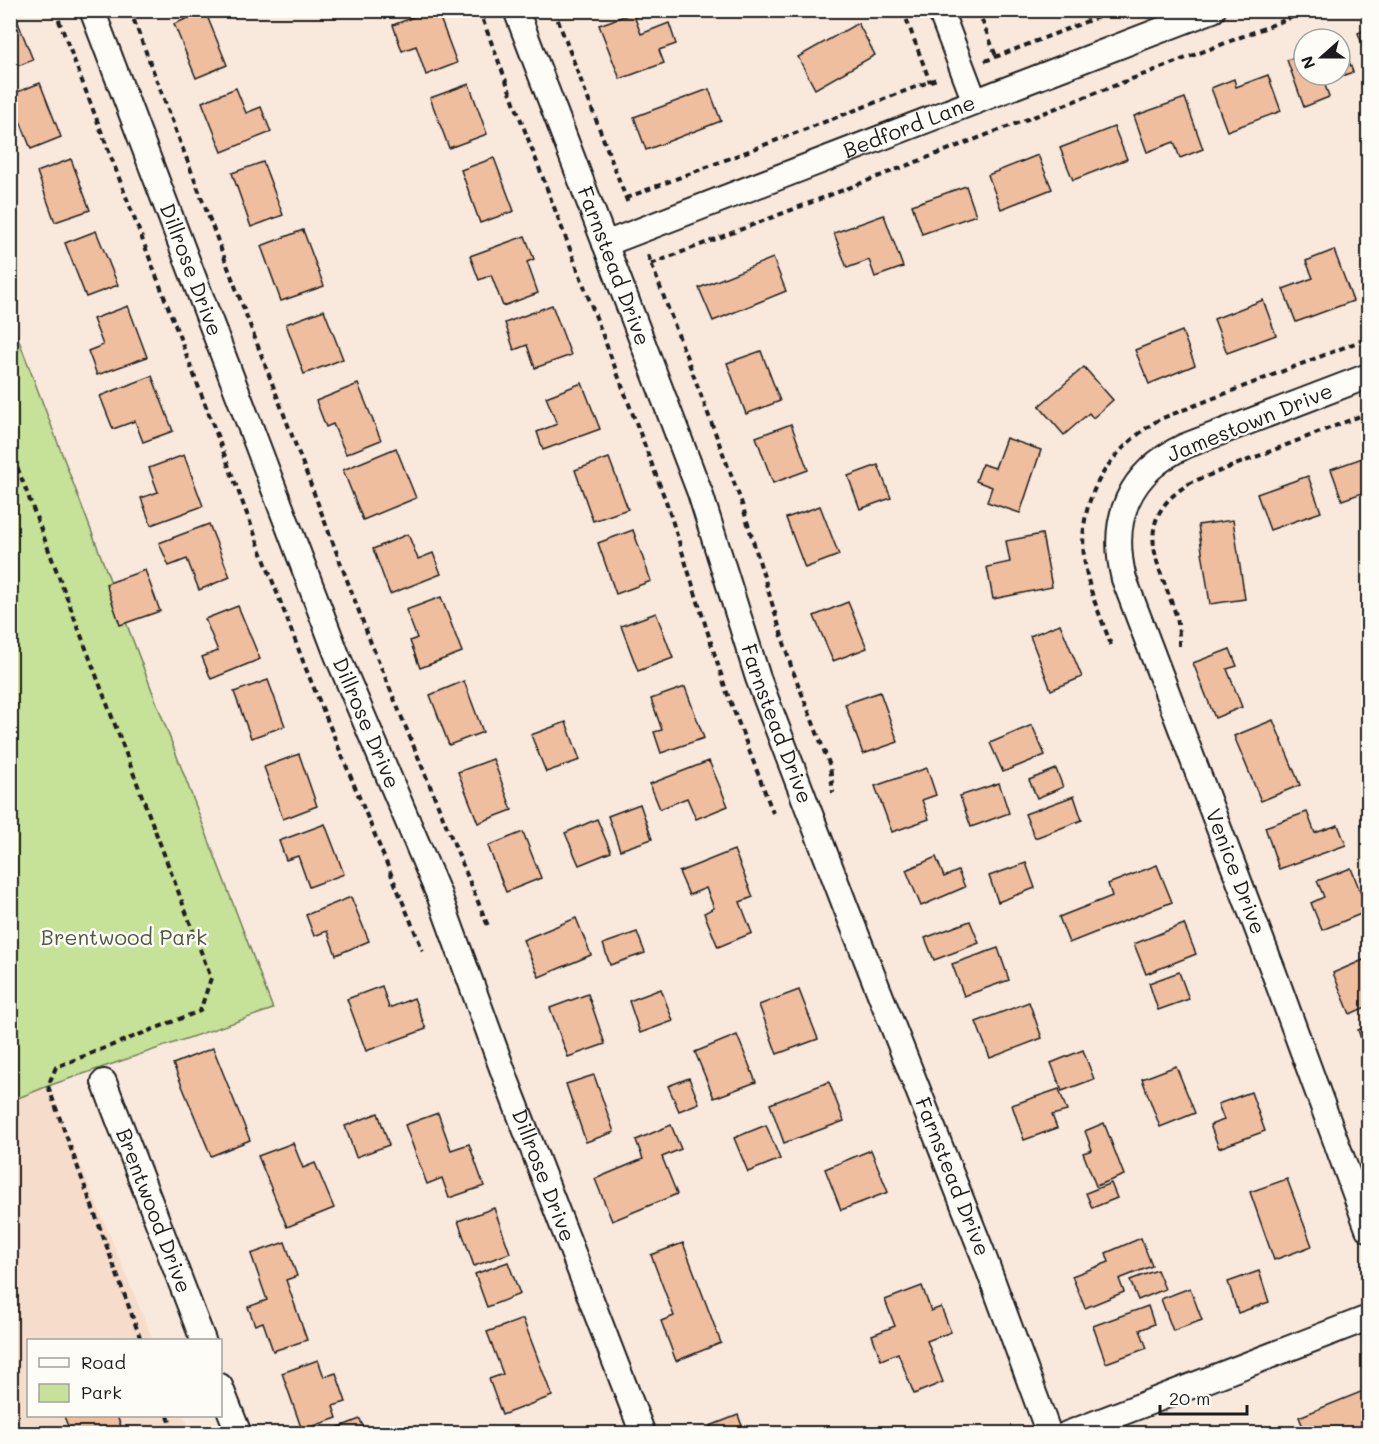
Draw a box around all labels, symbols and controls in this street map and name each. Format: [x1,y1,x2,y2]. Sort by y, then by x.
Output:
north arrow [1292,27,1352,87]
text: N [1296,53,1320,72]
street label: Bedford Lane [839,88,979,163]
street label: Farnstead Drive [572,182,657,349]
street label: Dillrose Drive [155,199,230,340]
street label: Jamestown Drive [1163,376,1336,467]
street label: Farnstead Drive [736,640,820,807]
street label: Dillrose Drive [328,653,407,792]
street label: Venice Drive [1201,804,1273,938]
park label: Brentwood Park [41,923,207,950]
street label: Farnstead Drive [910,1093,997,1259]
street label: Dillrose Drive [507,1105,582,1245]
street label: Brentwood Drive [111,1124,199,1296]
legend [27,1339,222,1417]
text: Road [81,1350,126,1374]
scale bar [1160,1378,1247,1416]
text: Park [81,1380,122,1404]
text: 20 m [1169,1386,1210,1410]

